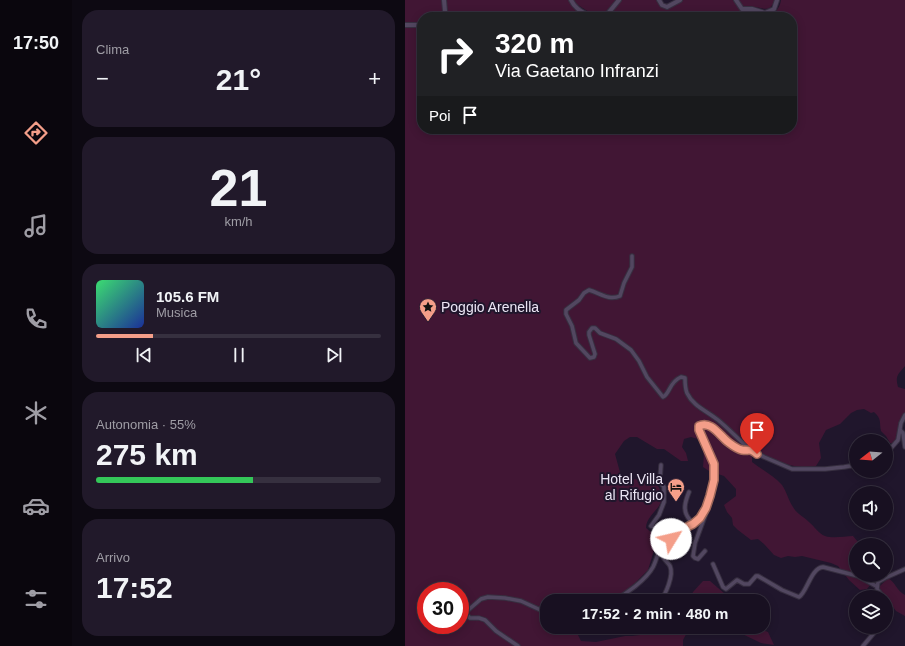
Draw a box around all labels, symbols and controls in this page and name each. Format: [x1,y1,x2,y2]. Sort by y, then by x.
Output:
icon: right [429,28,481,80]
text: 320 m [495,28,574,59]
text: 17:50 [13,33,59,53]
text: Clima [96,42,129,57]
text: Via Gaetano Infranzi [495,61,659,81]
text: 21° [216,63,261,96]
text: − [96,66,109,91]
text: + [368,66,381,91]
icon: arrive [459,104,481,126]
text: Poi [429,107,451,124]
icon: directions [22,119,50,147]
text: 21 [210,159,267,217]
icon: music [22,212,50,240]
text: km/h [224,214,253,229]
text: 105.6 FM [156,288,219,305]
place icon: Poggio Arenella [418,297,438,322]
place label: Poggio Arenella [441,299,539,315]
icon: phone [22,305,50,333]
text: Musica [156,305,197,320]
icon: previous [133,344,155,366]
icon: pause [228,344,250,366]
icon: next [323,344,345,366]
icon: climate [22,399,50,427]
pin [740,413,774,454]
text: Autonomia · 55% [96,417,196,432]
icon: arrive [746,419,768,441]
north arrow [849,434,893,478]
map controls [849,434,893,634]
text: 275 km [96,438,198,471]
place label: Hotel Villa al Rifugio [600,471,663,503]
hotel icon: Hotel Villa al Rifugio [666,477,686,502]
button: sound [849,486,893,530]
icon: car [22,492,50,520]
position arrow [650,518,692,560]
button: search [849,538,893,582]
text: Arrivo [96,550,130,565]
text: 17:52 [96,571,173,604]
speed limit sign: 30 [417,582,469,634]
icon: filters [22,585,50,613]
button: layers [849,590,893,634]
text: 17:52 · 2 min · 480 m [582,605,728,622]

